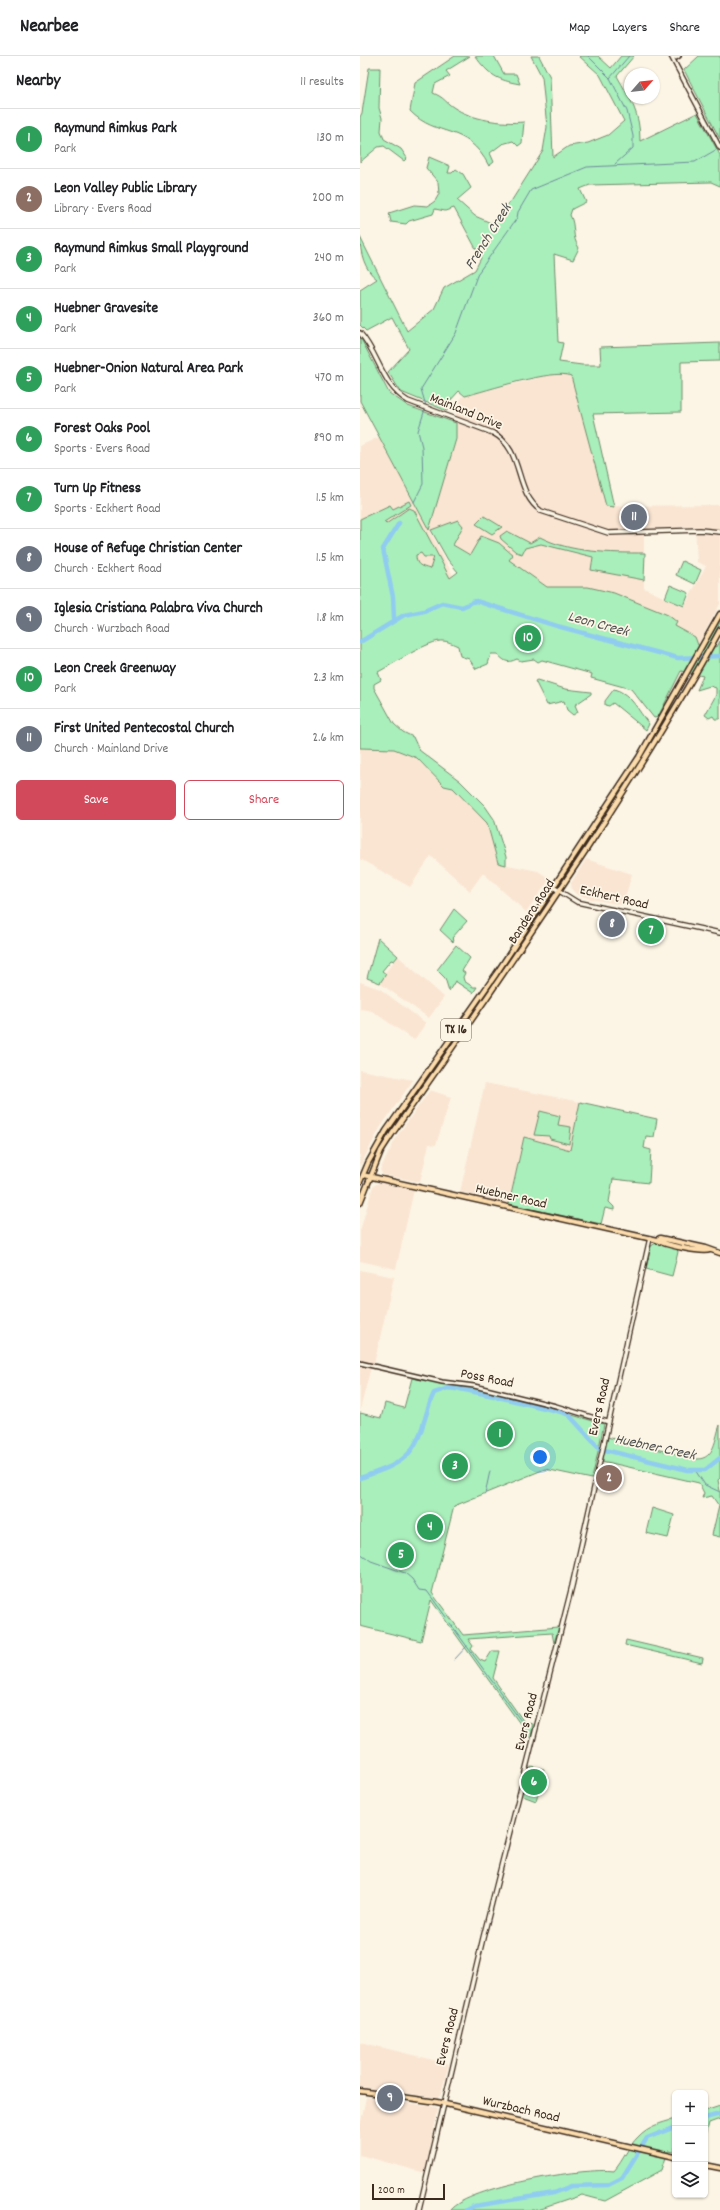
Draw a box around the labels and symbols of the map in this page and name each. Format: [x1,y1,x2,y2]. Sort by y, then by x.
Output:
north arrow [624,68,660,104]
water label: French Creek [460,198,519,274]
street label: Mainland Drive [427,388,505,436]
pin: 11 [621,502,647,532]
water label: Leon Creek [565,606,633,644]
pin: 10 [515,623,541,653]
street label: Bandera Road [504,876,560,948]
street label: Eckhert Road [578,880,650,916]
pin: 8 [599,909,625,939]
pin: 7 [638,916,664,946]
road number: TX 16 [441,1019,471,1041]
street label: Huebner Road [473,1179,549,1215]
street label: Poss Road [459,1364,515,1394]
street label: Evers Road [584,1376,616,1438]
pin: 1 [487,1419,513,1449]
water label: Huebner Creek [613,1429,699,1468]
your location [530,1447,550,1467]
pin: 3 [442,1451,468,1481]
pin: 2 [596,1463,622,1493]
pin: 4 [417,1512,443,1542]
pin: 5 [388,1540,414,1570]
street label: Evers Road [510,1691,544,1753]
pin: 6 [521,1767,547,1797]
street label: Evers Road [431,2006,465,2068]
pin: 9 [377,2083,403,2113]
street label: Wurzbach Road [480,2091,562,2129]
scale bar [372,2182,445,2201]

